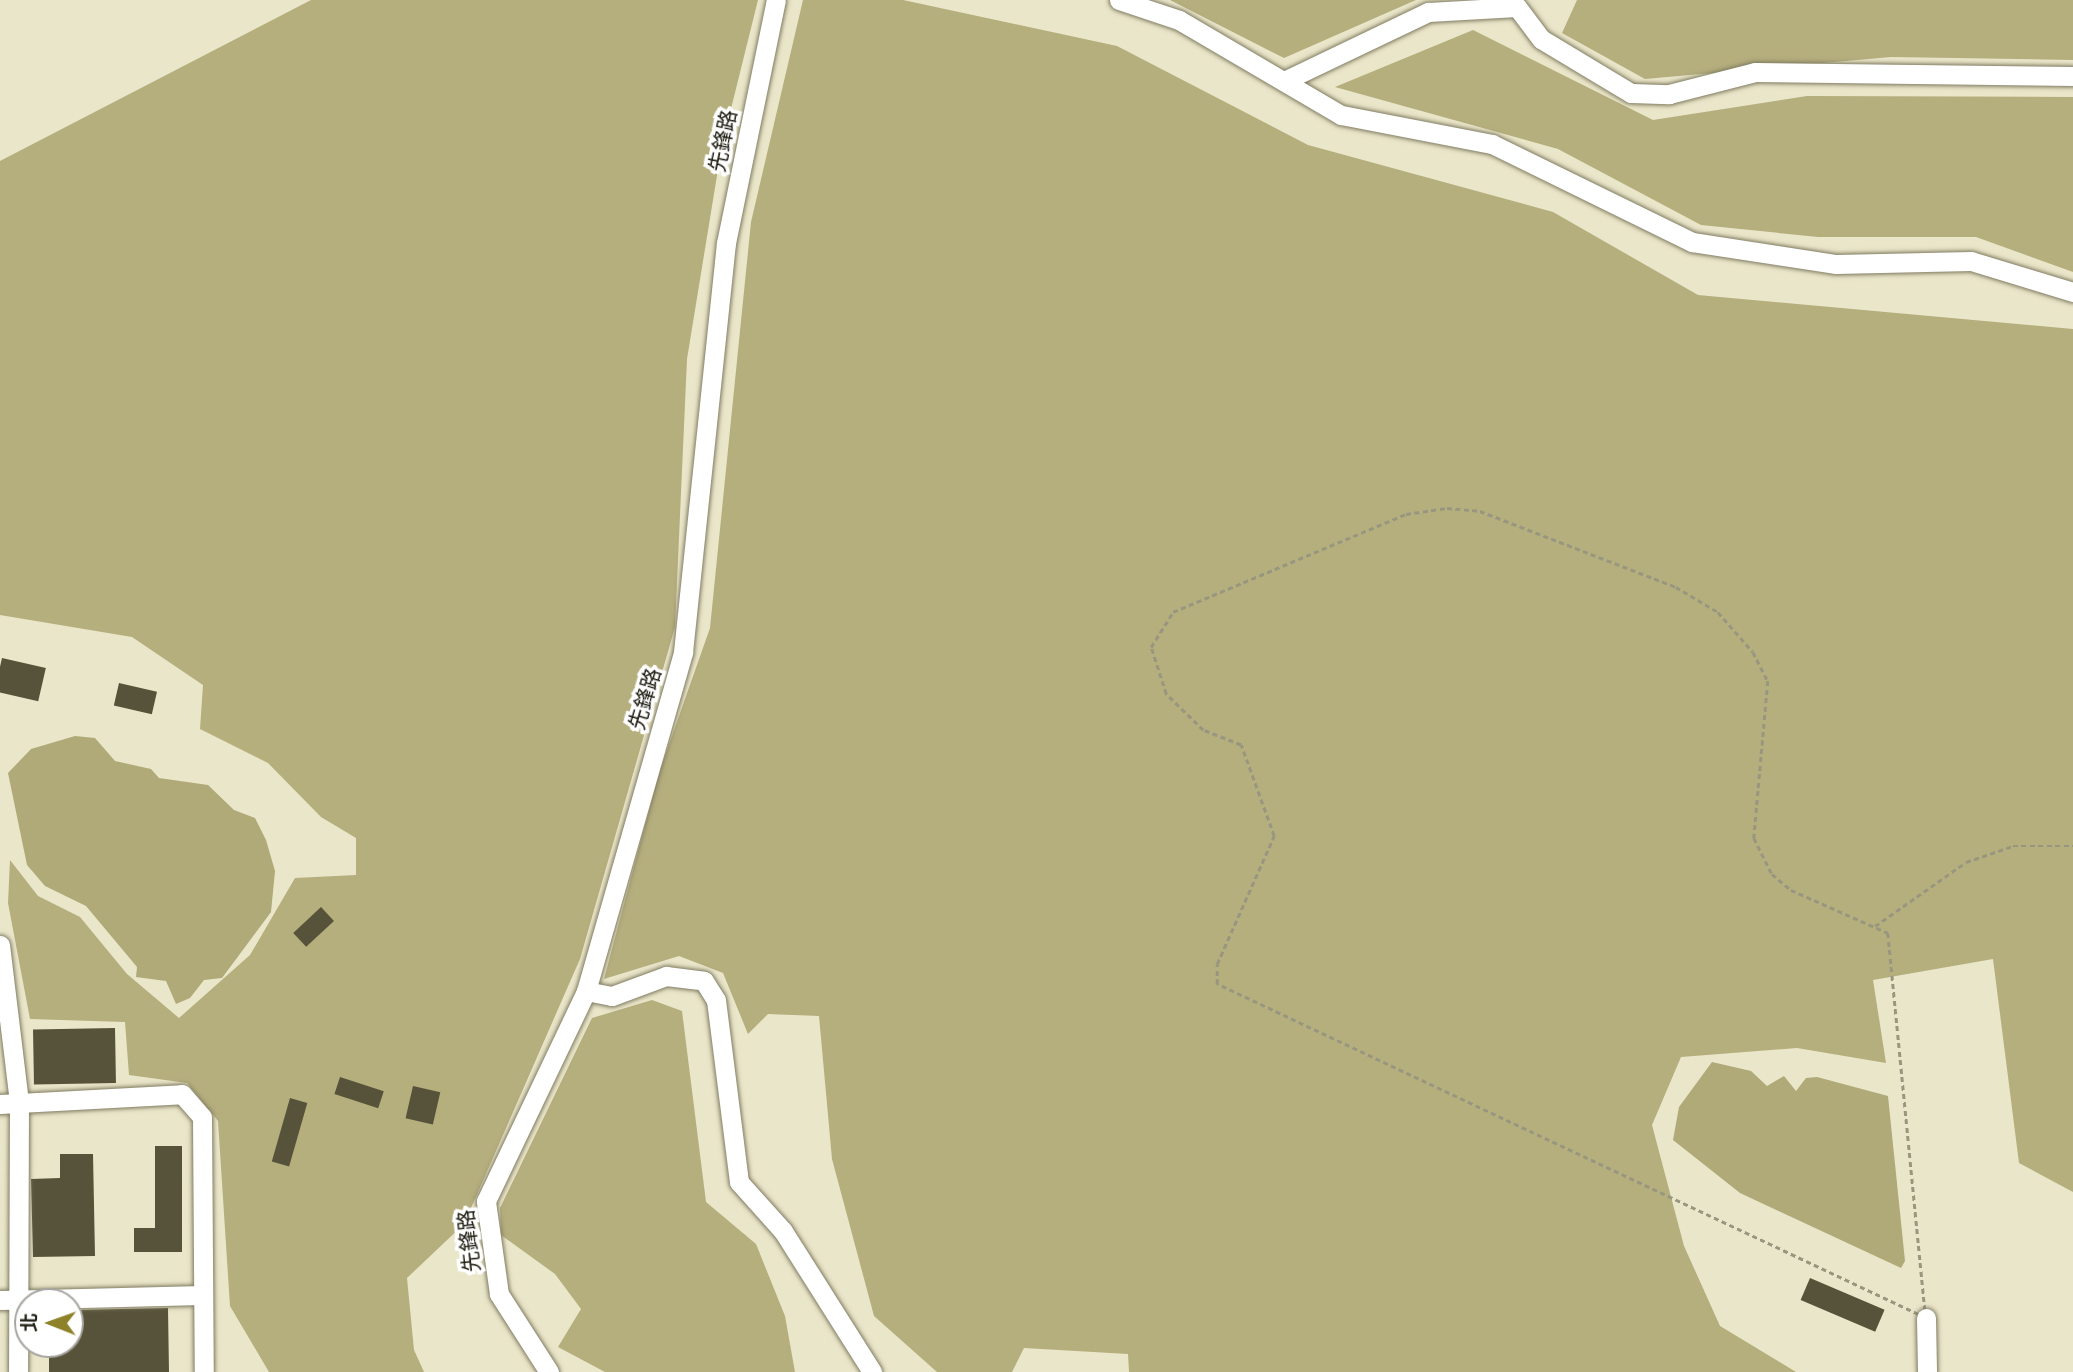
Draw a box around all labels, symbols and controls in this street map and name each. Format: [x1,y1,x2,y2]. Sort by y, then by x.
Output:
street label: 先鋒路 [704,108,742,174]
street label: 先鋒路 [624,665,666,733]
street label: 先鋒路 [453,1208,485,1274]
north arrow [14,1288,84,1358]
text: 北 [18,1313,41,1332]

